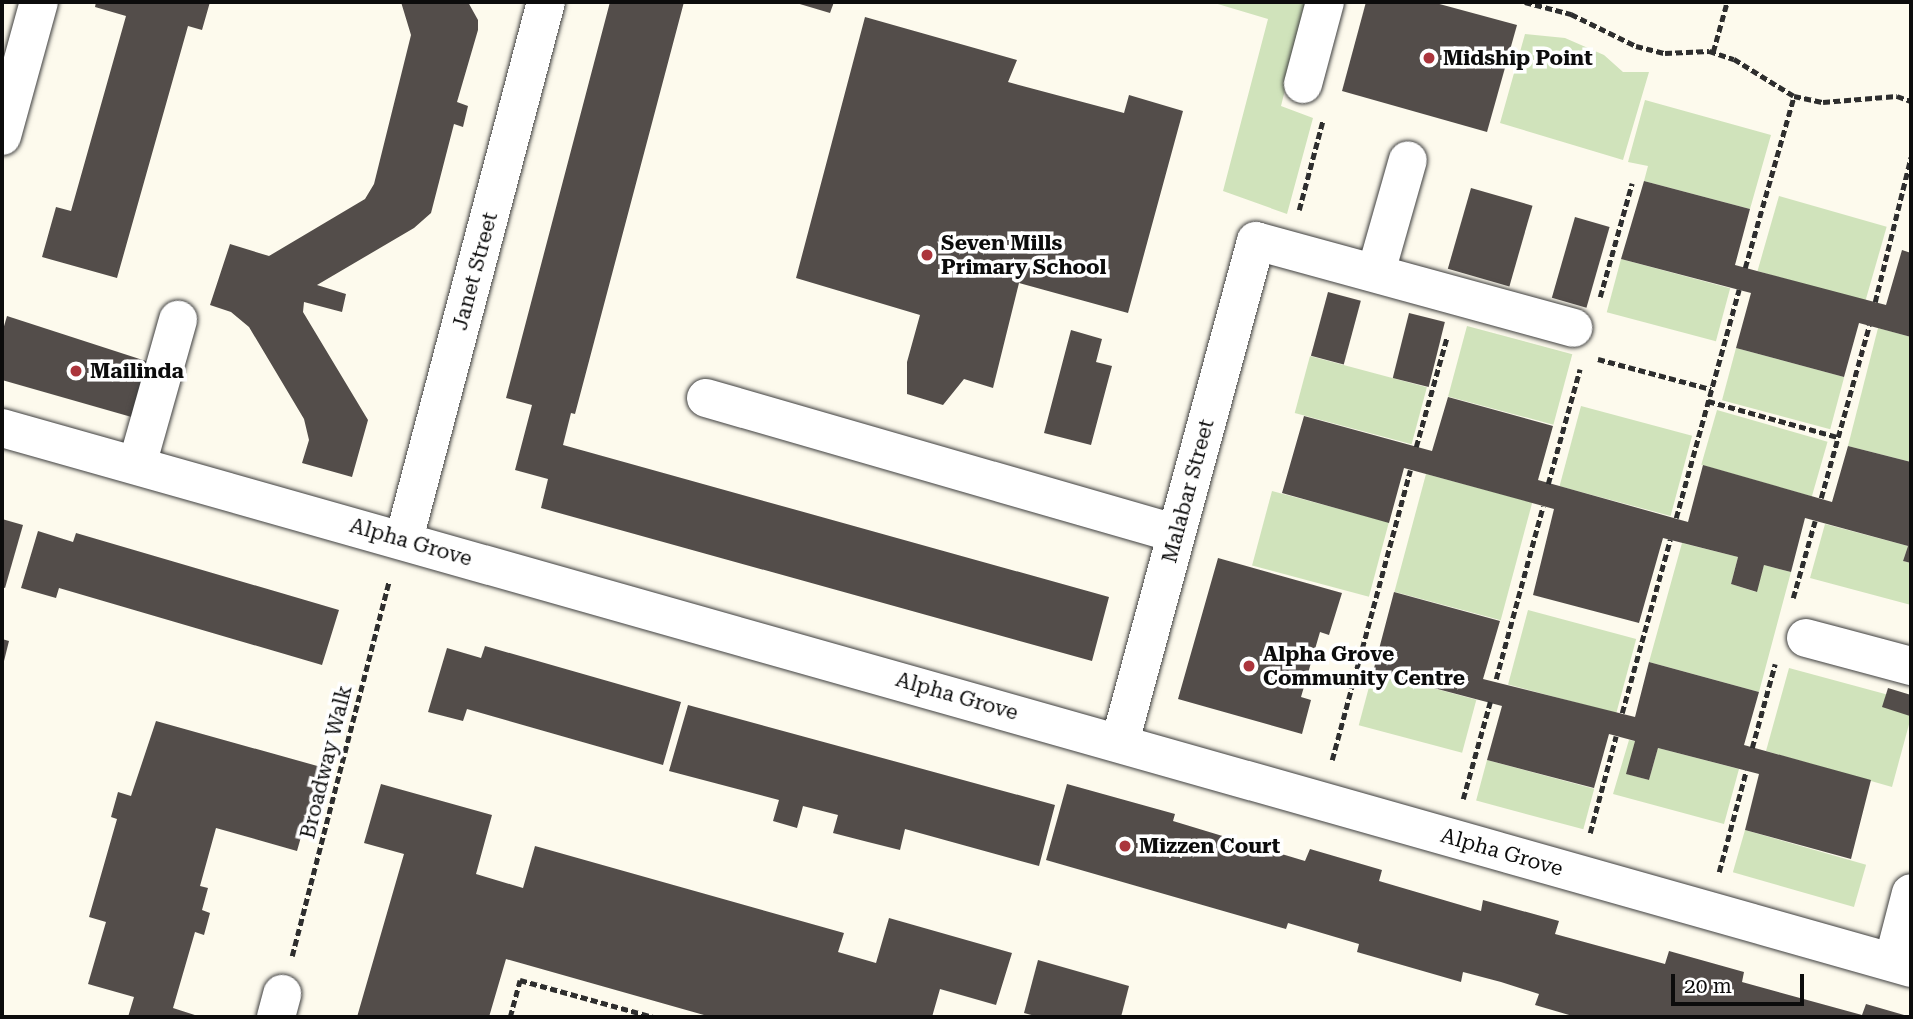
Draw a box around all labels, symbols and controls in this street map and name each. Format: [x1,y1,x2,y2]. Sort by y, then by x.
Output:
place label: Midship Point [1443,45,1593,71]
marker: Midship Point [1421,50,1437,66]
street label: Janet Street [447,209,503,333]
place label: Seven Mills Primary School [941,230,1106,280]
marker: Seven Mills Primary School [919,247,935,263]
place label: Mailinda [90,358,184,384]
marker: Mailinda [68,363,84,379]
street label: Malabar Street [1157,416,1219,566]
street label: Alpha Grove [347,513,475,571]
place label: Alpha Grove Community Centre [1263,641,1465,691]
marker: Alpha Grove Community Centre [1241,658,1257,674]
street label: Alpha Grove [893,667,1021,725]
street label: Broadway Walk [295,683,357,841]
street label: Alpha Grove [1438,823,1566,881]
place label: Mizzen Court [1139,833,1280,859]
marker: Mizzen Court [1117,838,1133,854]
scale bar [1675,960,1808,1004]
text: 20 m [1684,974,1732,998]

